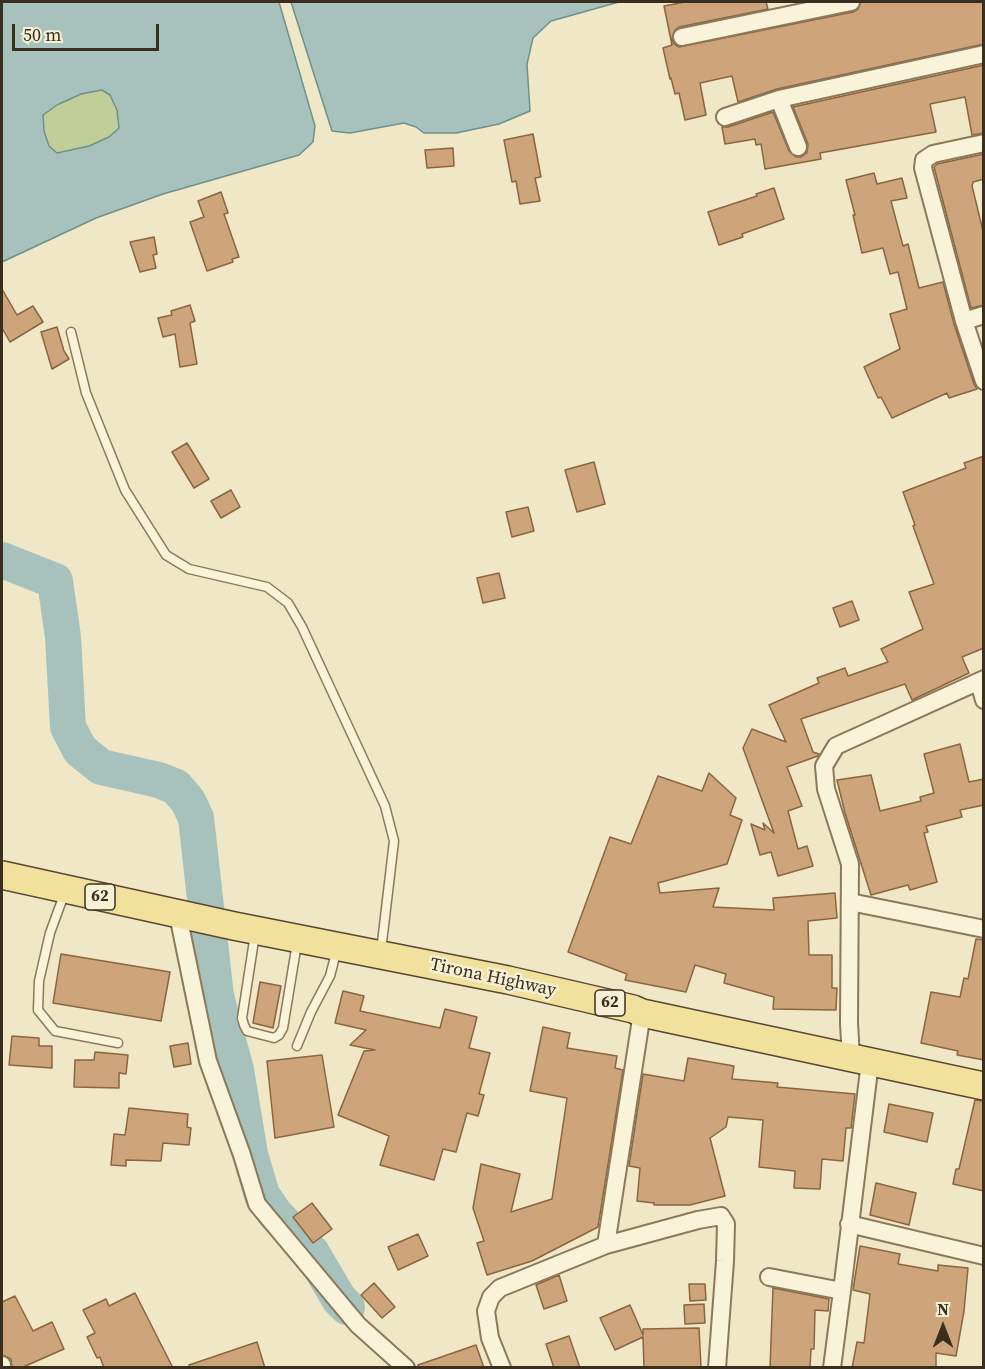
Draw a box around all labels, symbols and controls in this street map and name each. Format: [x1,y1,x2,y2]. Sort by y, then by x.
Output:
scale bar [15,12,162,50]
text: 50 m [23,22,61,47]
road number: 62 [85,884,115,910]
street label: Tirona Highway [428,954,558,1002]
road number: 62 [595,990,625,1016]
north arrow [913,1297,973,1357]
text: N [937,1298,949,1320]

